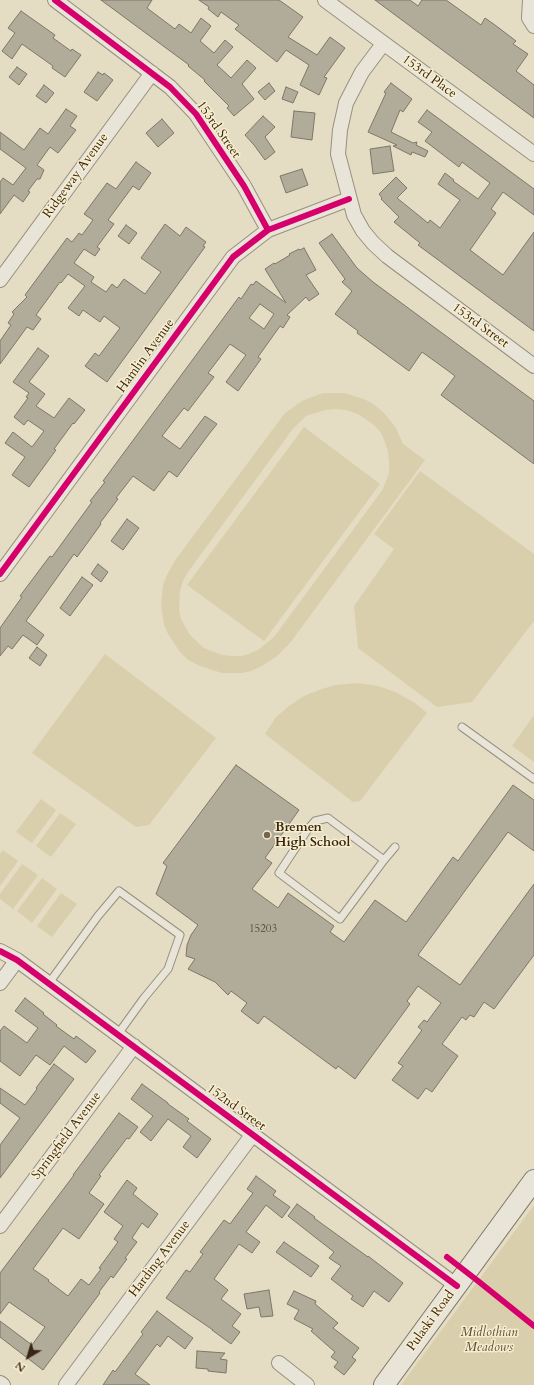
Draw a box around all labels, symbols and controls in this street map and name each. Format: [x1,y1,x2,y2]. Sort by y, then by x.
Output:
street label: 153rd Place [399,52,459,102]
street label: 153rd Street [193,98,243,162]
street label: Ridgeway Avenue [40,130,112,222]
street label: 153rd Street [449,300,511,352]
street label: Hamlin Avenue [114,316,178,396]
place label: Bremen High School [275,820,350,851]
marker: Bremen High School [262,830,272,840]
house number: 15203 [249,922,277,936]
street label: 152nd Street [203,1081,269,1135]
street label: Springfield Avenue [29,1089,105,1183]
street label: Harding Avenue [126,1218,194,1300]
street label: Pulaski Road [404,1288,458,1354]
park label: Midlothian Meadows [461,1325,517,1356]
north arrow [8,1337,48,1377]
text: N [12,1358,29,1376]

